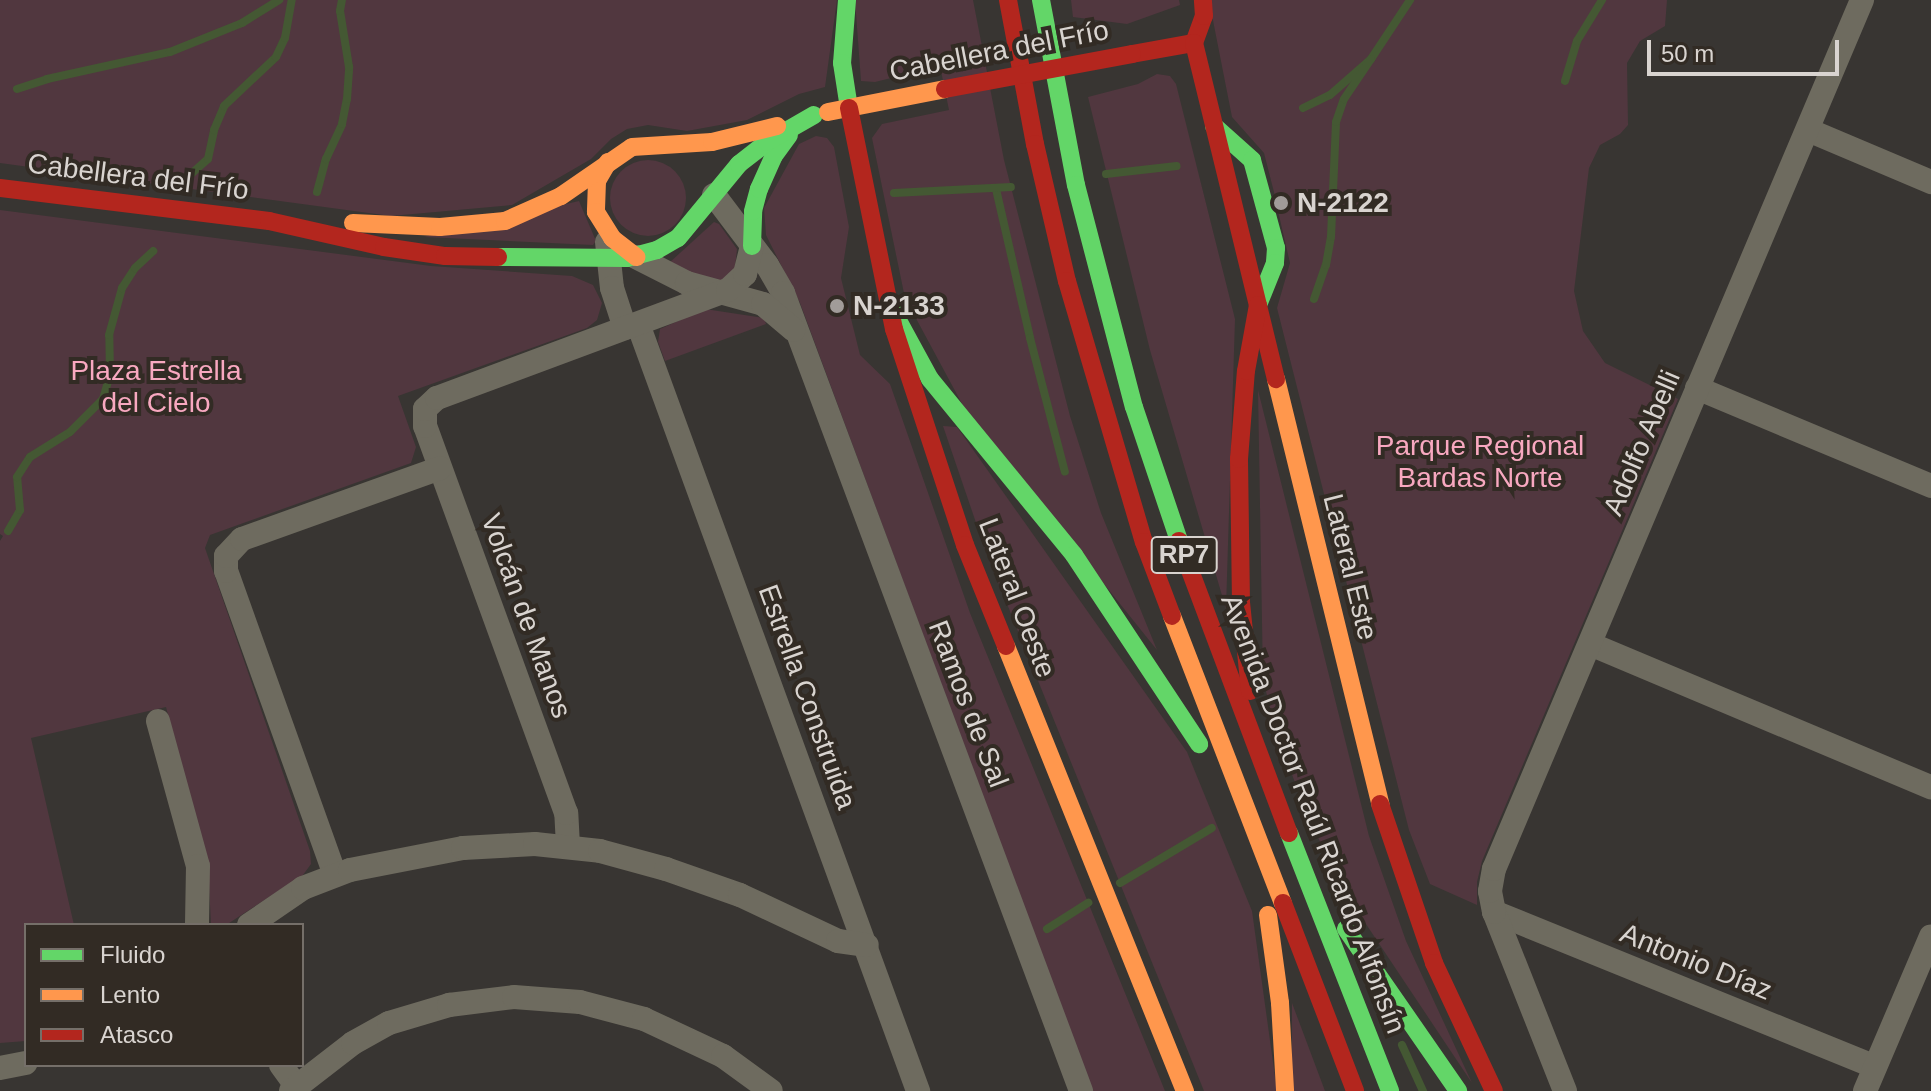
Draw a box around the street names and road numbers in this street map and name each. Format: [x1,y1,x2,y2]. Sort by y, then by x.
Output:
street label: Cabellera del Frío [887,13,1111,89]
street label: Cabellera del Frío [26,147,250,207]
street label: Adolfo Abelli [1596,365,1688,521]
street label: Lateral Este [1316,490,1384,644]
street label: Volcán de Manos [473,509,579,723]
street label: Lateral Oeste [971,514,1063,682]
road number: RP7 [1150,533,1218,577]
street label: Estrella Construida [751,580,863,814]
street label: Avenida Doctor Raúl Ricardo Alfonsín [1213,589,1413,1039]
street label: Ramos de Sal [921,616,1015,792]
street label: Antonio Díaz [1615,916,1777,1008]

